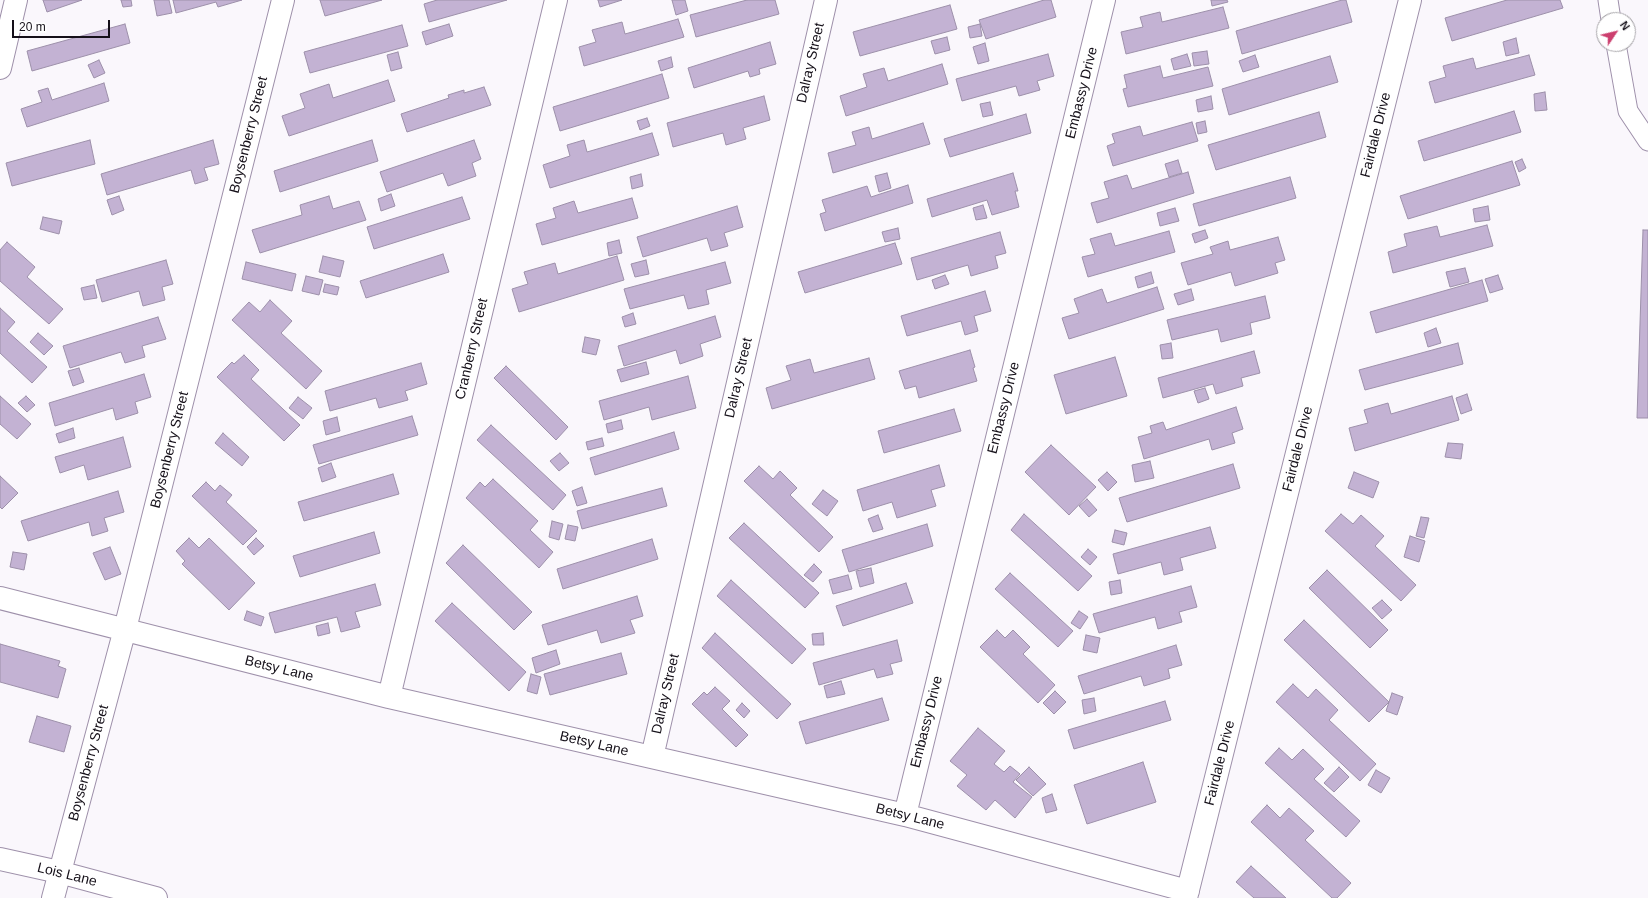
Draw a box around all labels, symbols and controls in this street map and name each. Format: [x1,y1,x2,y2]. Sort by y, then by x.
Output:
scale bar [14,12,112,38]
north arrow [1596,12,1636,52]
text: N [1618,19,1632,32]
text: 20 m [19,20,46,34]
street label: Dalray Street [794,21,828,105]
street label: Embassy Drive [1062,45,1102,141]
street label: Boysenberry Street [226,75,272,195]
street label: Fairdale Drive [1357,91,1395,179]
street label: Cranberry Street [452,297,492,401]
street label: Dalray Street [722,336,756,420]
street label: Embassy Drive [984,360,1024,456]
street label: Boysenberry Street [147,390,193,510]
street label: Fairdale Drive [1279,405,1317,493]
street label: Betsy Lane [243,652,315,686]
street label: Dalray Street [649,652,683,736]
street label: Embassy Drive [907,674,947,770]
street label: Boysenberry Street [65,703,113,823]
street label: Fairdale Drive [1201,719,1239,807]
street label: Betsy Lane [558,728,630,760]
street label: Betsy Lane [874,800,946,834]
street label: Lois Lane [36,860,98,890]

